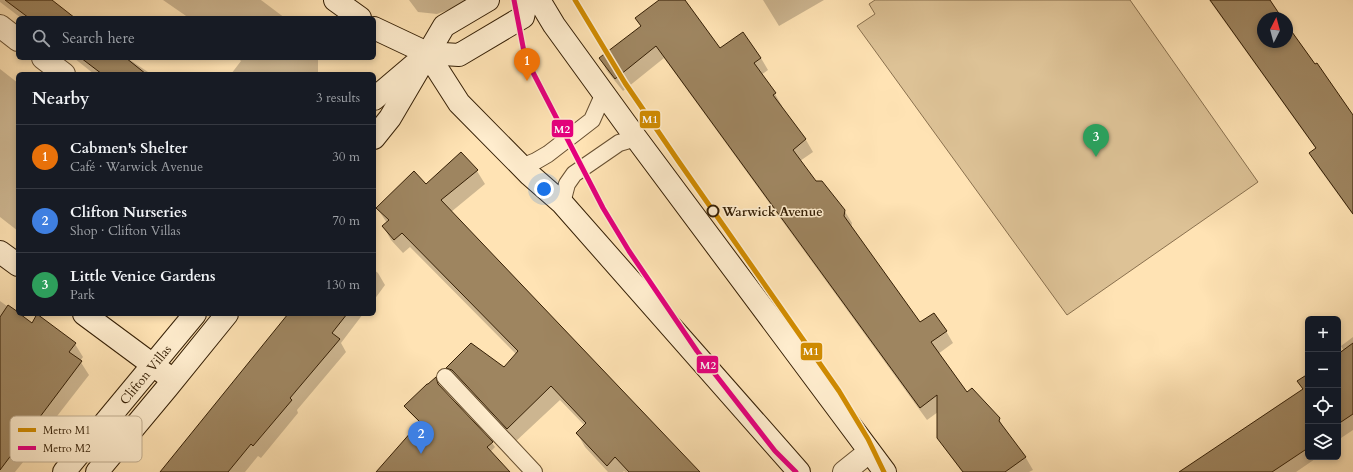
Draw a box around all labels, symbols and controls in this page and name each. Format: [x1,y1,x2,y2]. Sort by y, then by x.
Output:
north arrow [1257,12,1293,48]
search box [16,16,376,60]
icon: search [30,27,52,49]
text: Search here [62,28,135,48]
pin: 1 [514,48,540,81]
text: Nearby [32,87,89,110]
text: 3 results [316,89,360,107]
line badge: M1 [639,110,661,129]
text: M1 [642,112,658,127]
line badge: M2 [551,119,574,138]
text: M2 [554,122,571,137]
pin: 3 [1083,124,1109,157]
text: Cabmen's Shelter [70,138,187,158]
text: 1 [42,148,48,166]
text: 30 m [332,148,360,166]
text: Café · Warwick Avenue [70,158,203,176]
your location [534,179,554,199]
text: Clifton Nurseries [70,202,187,222]
place label: Warwick Avenue [721,203,823,221]
marker: Warwick Avenue [706,204,720,218]
text: 2 [42,212,48,230]
text: 70 m [332,212,360,230]
text: Shop · Clifton Villas [70,222,181,240]
text: Little Venice Gardens [70,266,216,286]
text: 3 [42,276,48,294]
text: 130 m [326,276,360,294]
text: Park [70,286,95,304]
map controls [1305,316,1341,460]
button: + [1305,316,1341,352]
street label: Clifton Villas [116,341,176,409]
line badge: M1 [800,342,823,361]
text: M1 [803,344,819,359]
button: − [1305,352,1341,388]
line badge: M2 [696,355,719,374]
text: M2 [700,358,717,373]
button: locate [1305,388,1341,424]
legend [10,416,142,462]
pin: 2 [408,421,434,454]
text: Metro M1 [43,423,91,438]
button: layers [1305,424,1341,460]
text: Metro M2 [43,441,91,456]

